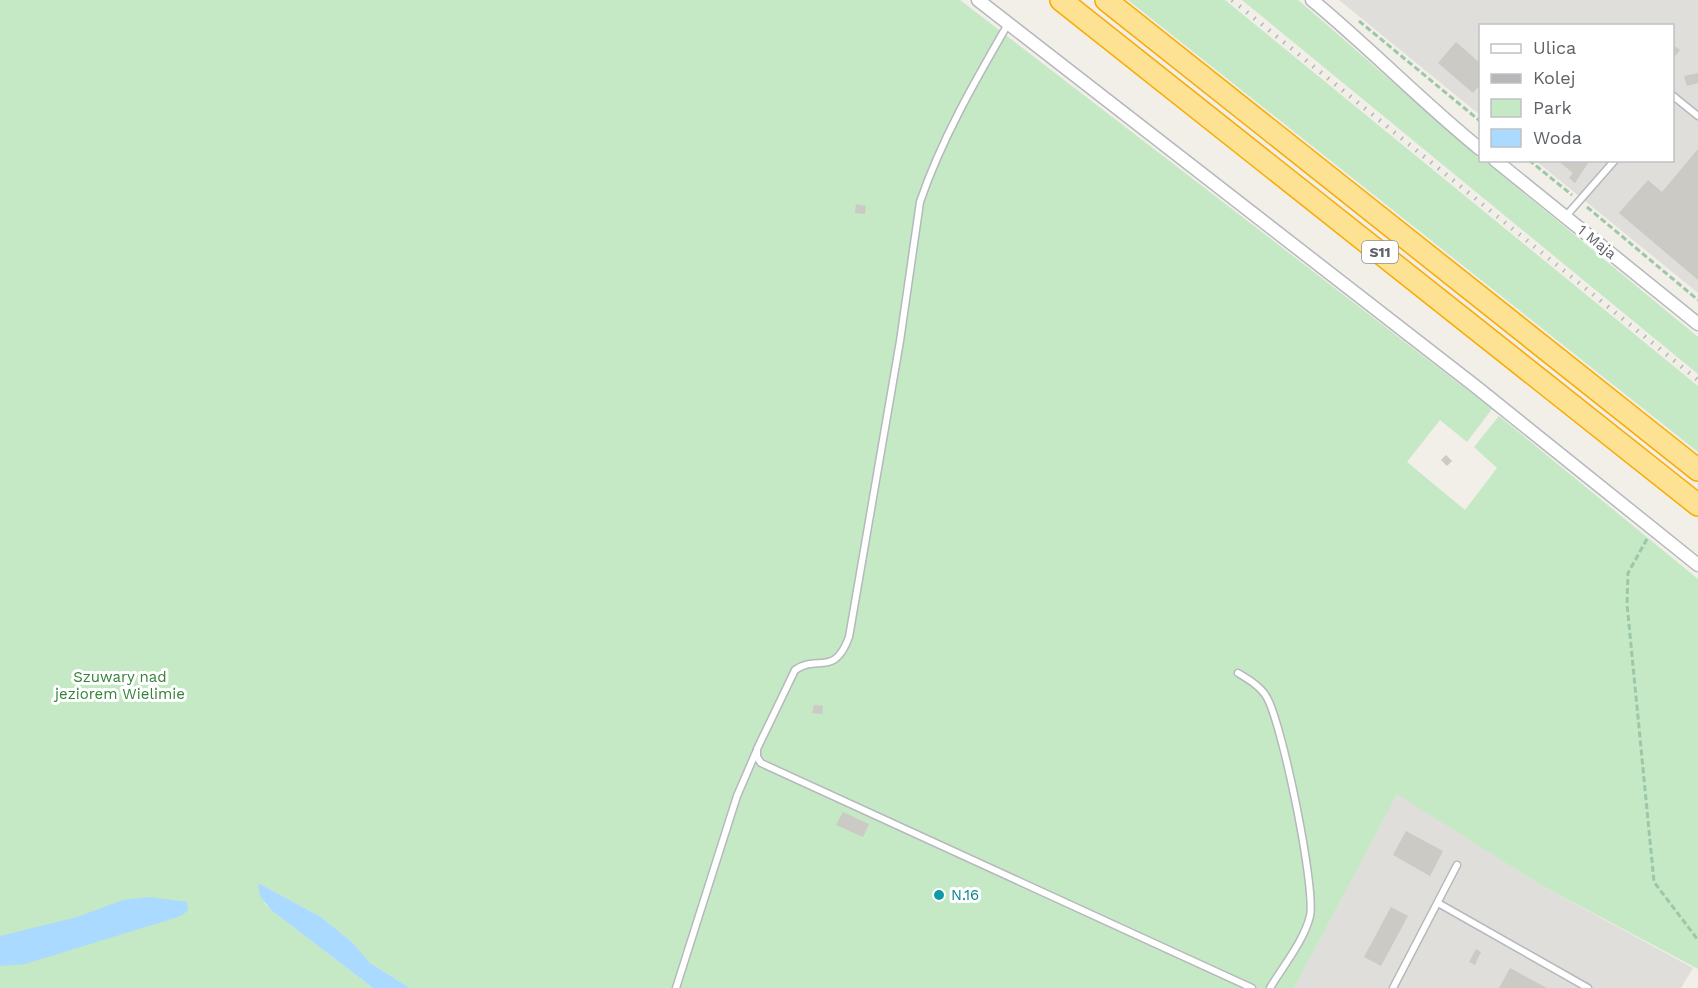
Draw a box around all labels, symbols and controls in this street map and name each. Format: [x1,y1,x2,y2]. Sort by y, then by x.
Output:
legend [1479,24,1674,162]
text: Ulica [1533,37,1576,58]
text: Kolej [1533,67,1576,88]
text: Park [1533,97,1572,118]
text: Woda [1533,127,1582,148]
street label: 1 Maja [1574,221,1620,263]
road number: S11 [1362,241,1398,263]
park label: Szuwary nad jeziorem Wielimie [53,668,185,703]
place label: N.16 [951,886,979,904]
marker: N.16 [932,888,946,902]

